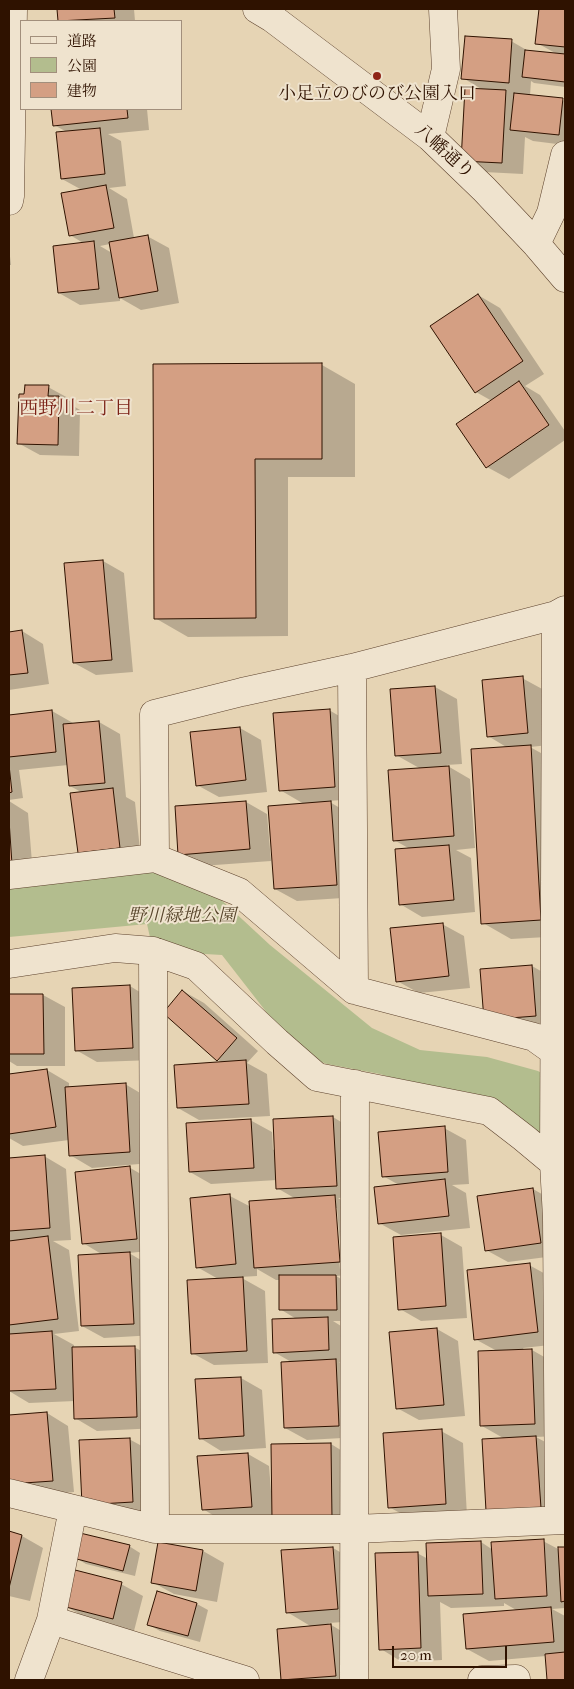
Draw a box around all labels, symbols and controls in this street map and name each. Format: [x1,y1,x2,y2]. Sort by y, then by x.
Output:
legend [20,20,182,110]
text: 道路 [67,32,97,50]
text: 公園 [67,57,97,75]
marker: 小足立のびのび公園入口 [371,70,383,82]
text: 建物 [67,82,97,100]
place label: 小足立のびのび公園入口 [278,84,476,106]
street label: 八幡通り [410,120,478,184]
district label: 西野川二丁目 [19,398,133,420]
park label: 野川緑地公園 [128,906,236,928]
scale bar [394,1636,509,1668]
text: 20 m [400,1646,432,1664]

